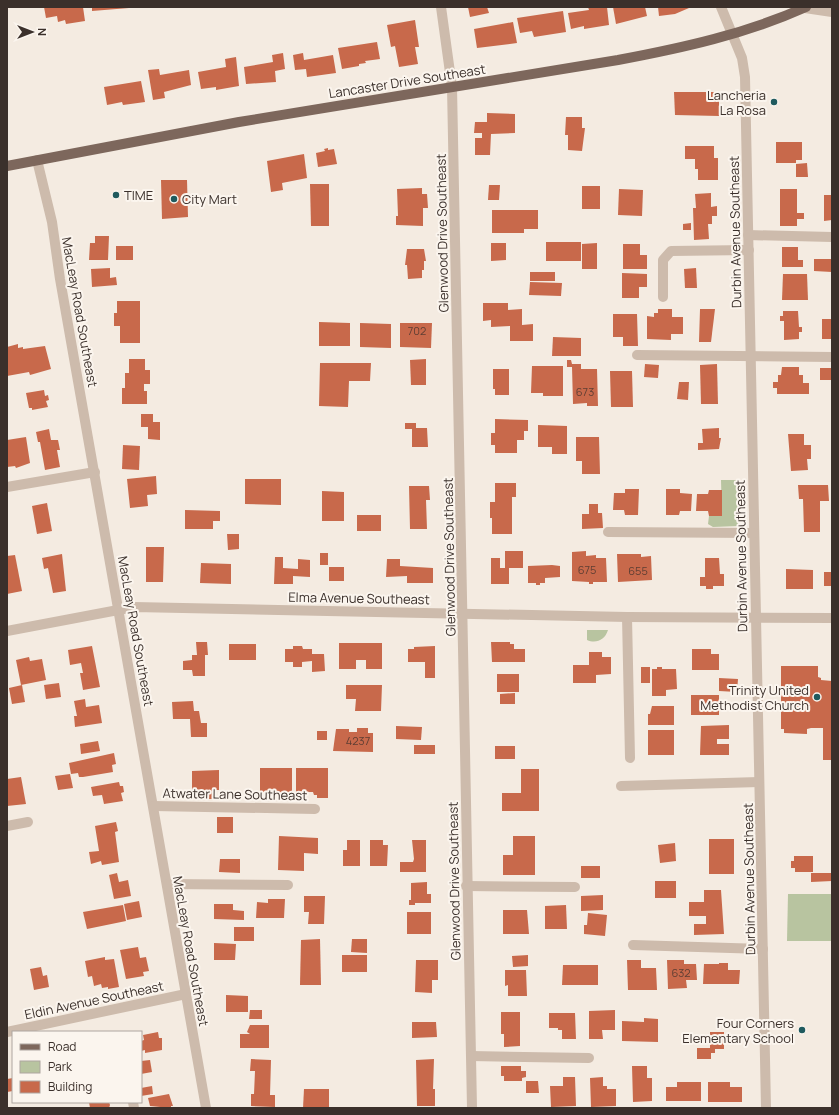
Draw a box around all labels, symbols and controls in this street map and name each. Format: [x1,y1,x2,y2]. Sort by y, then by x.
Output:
north arrow [12,12,52,52]
text: N [35,28,50,36]
street label: Lancaster Drive Southeast [327,60,487,102]
place label: Lancheria La Rosa [707,86,766,119]
marker: Lancheria La Rosa [769,97,779,107]
street label: Glenwood Drive Southeast [432,153,452,313]
street label: Durbin Avenue Southeast [725,156,745,308]
place label: TIME [124,186,153,204]
marker: TIME [111,190,121,200]
place label: City Mart [182,190,237,208]
marker: City Mart [169,194,179,204]
street label: MacLeay Road Southeast [58,235,102,389]
house number: 702 [408,323,426,338]
house number: 673 [576,384,594,399]
street label: Glenwood Drive Southeast [439,477,459,637]
street label: Durbin Avenue Southeast [731,480,751,632]
street label: MacLeay Road Southeast [114,554,158,708]
house number: 675 [578,562,596,577]
house number: 655 [628,563,648,578]
street label: Elma Avenue Southeast [288,588,430,608]
place label: Trinity United Methodist Church [700,681,809,714]
marker: Trinity United Methodist Church [812,692,822,702]
house number: 4237 [346,733,370,748]
street label: Atwater Lane Southeast [163,784,307,804]
street label: Glenwood Drive Southeast [444,801,464,961]
street label: Durbin Avenue Southeast [739,803,759,955]
street label: MacLeay Road Southeast [169,874,213,1028]
house number: 632 [671,965,691,980]
street label: Eldin Avenue Southeast [23,976,165,1024]
place label: Four Corners Elementary School [682,1014,794,1047]
marker: Four Corners Elementary School [797,1025,807,1035]
legend [12,1031,142,1103]
text: Road [48,1038,76,1055]
text: Park [48,1058,73,1075]
text: Building [48,1078,92,1095]

